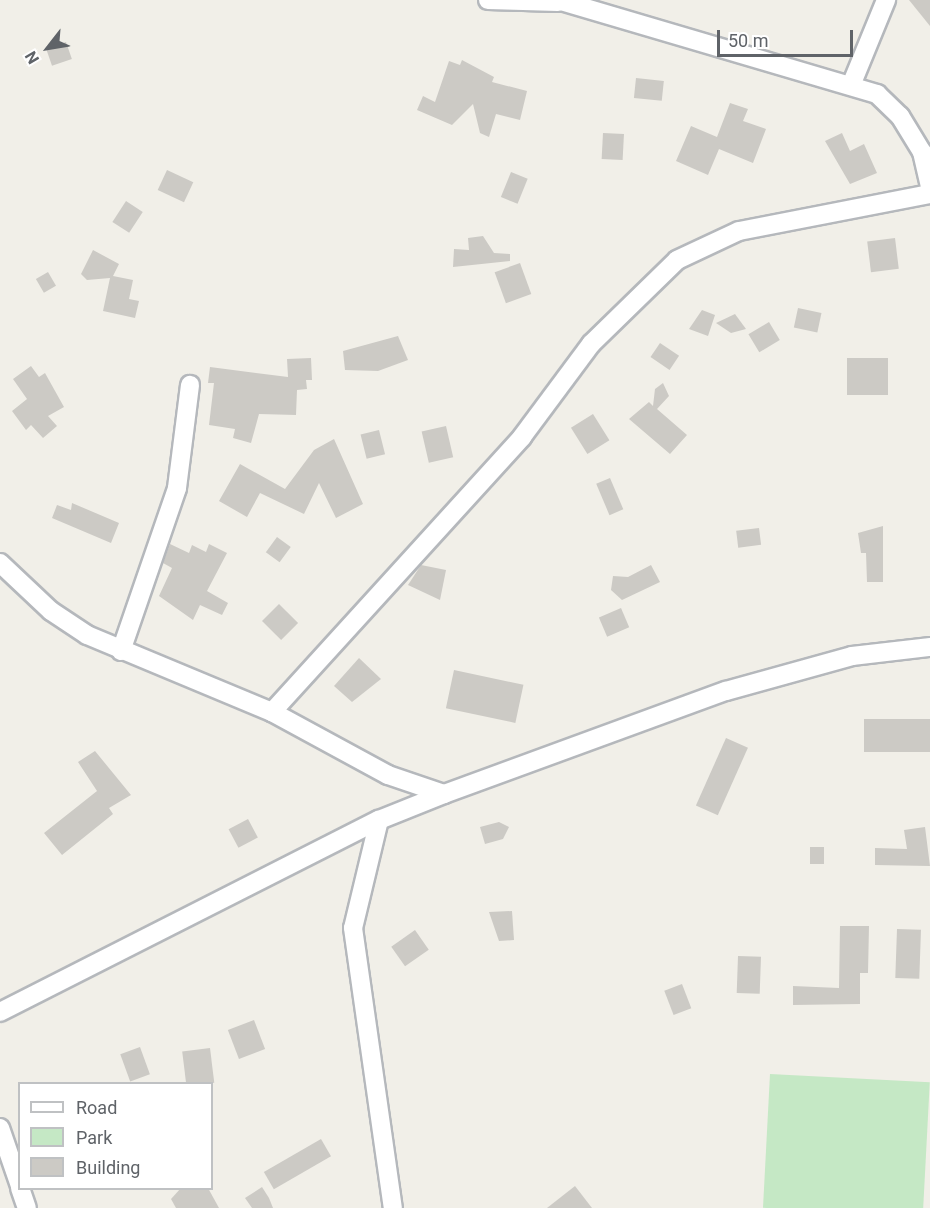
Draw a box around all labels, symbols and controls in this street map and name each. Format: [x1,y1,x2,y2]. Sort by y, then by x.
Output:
north arrow [18,18,78,78]
scale bar [720,18,856,56]
text: 50 m [728,30,768,51]
text: N [21,48,43,67]
legend [18,1082,213,1190]
text: Road [76,1097,117,1118]
text: Park [76,1127,112,1148]
text: Building [76,1157,140,1178]

